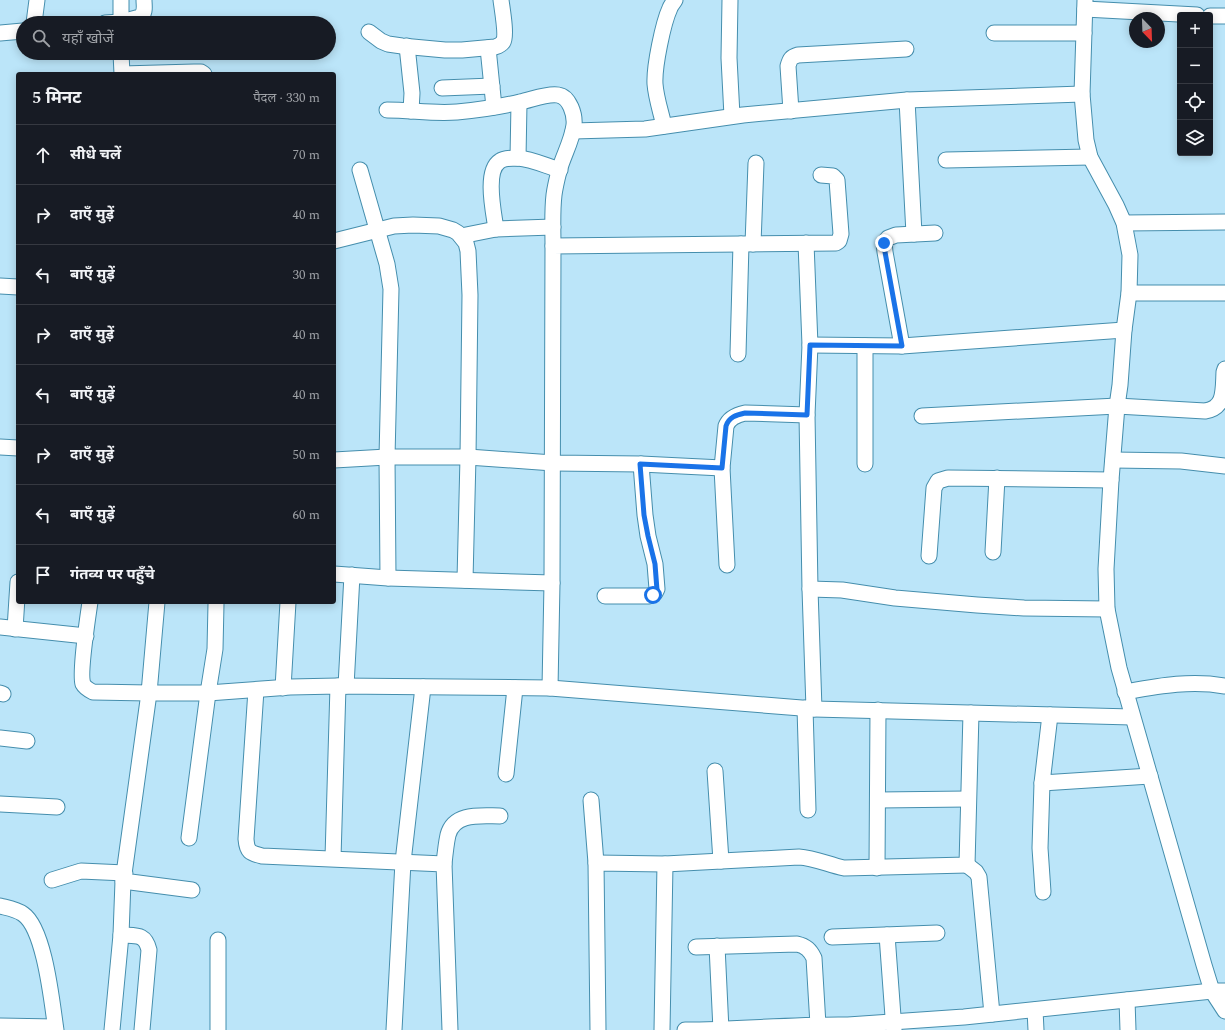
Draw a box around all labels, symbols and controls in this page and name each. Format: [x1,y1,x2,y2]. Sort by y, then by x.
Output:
north arrow [1129,12,1165,48]
map controls [1177,12,1213,156]
button: + [1177,12,1213,48]
search box [16,16,336,60]
icon: search [30,27,52,49]
text: यहाँ खोजें [62,27,114,50]
button: − [1177,48,1213,84]
button: locate [1177,84,1213,120]
text: 5 मिनट [32,85,81,111]
text: पैदल · 330 m [253,88,320,108]
button: layers [1177,120,1213,156]
text: सीधे चलें [70,143,121,166]
icon: ahead [32,144,54,166]
text: 70 m [293,145,320,165]
text: दाएँ मुड़ें [70,203,114,226]
icon: right [32,204,54,226]
text: 40 m [293,205,320,225]
route end [875,234,893,252]
text: बाएँ मुड़ें [70,263,115,286]
icon: left [32,264,54,286]
text: 30 m [293,265,320,285]
text: दाएँ मुड़ें [70,323,114,346]
icon: right [32,324,54,346]
text: 40 m [293,325,320,345]
text: बाएँ मुड़ें [70,383,115,406]
icon: left [32,384,54,406]
text: 40 m [293,385,320,405]
text: दाएँ मुड़ें [70,443,114,466]
icon: right [32,444,54,466]
text: 50 m [293,445,320,465]
text: बाएँ मुड़ें [70,503,115,526]
icon: left [32,504,54,526]
text: 60 m [293,505,320,525]
text: गंतव्य पर पहुँचे [70,563,155,586]
icon: arrive [32,564,54,586]
route start [644,586,662,604]

